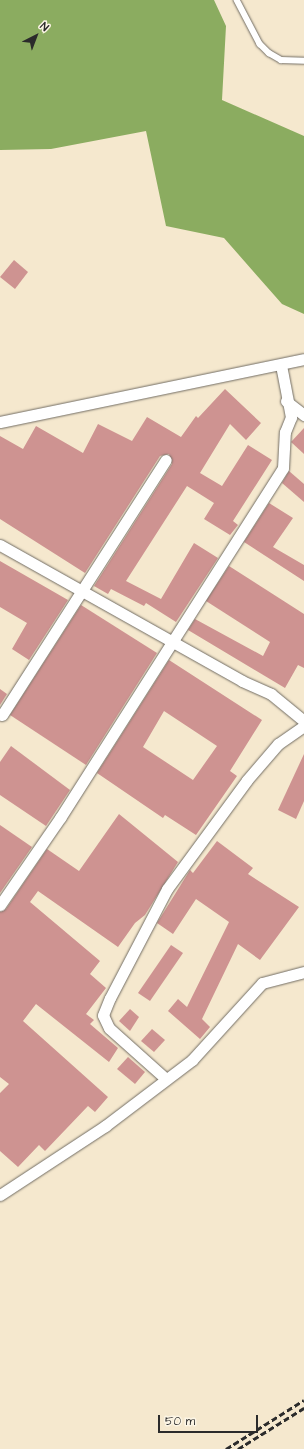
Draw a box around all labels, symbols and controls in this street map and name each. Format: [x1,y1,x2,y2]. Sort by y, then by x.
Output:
north arrow [16,16,56,56]
text: N [37,19,52,35]
scale bar [160,1407,260,1433]
text: 50 m [165,1413,195,1430]

